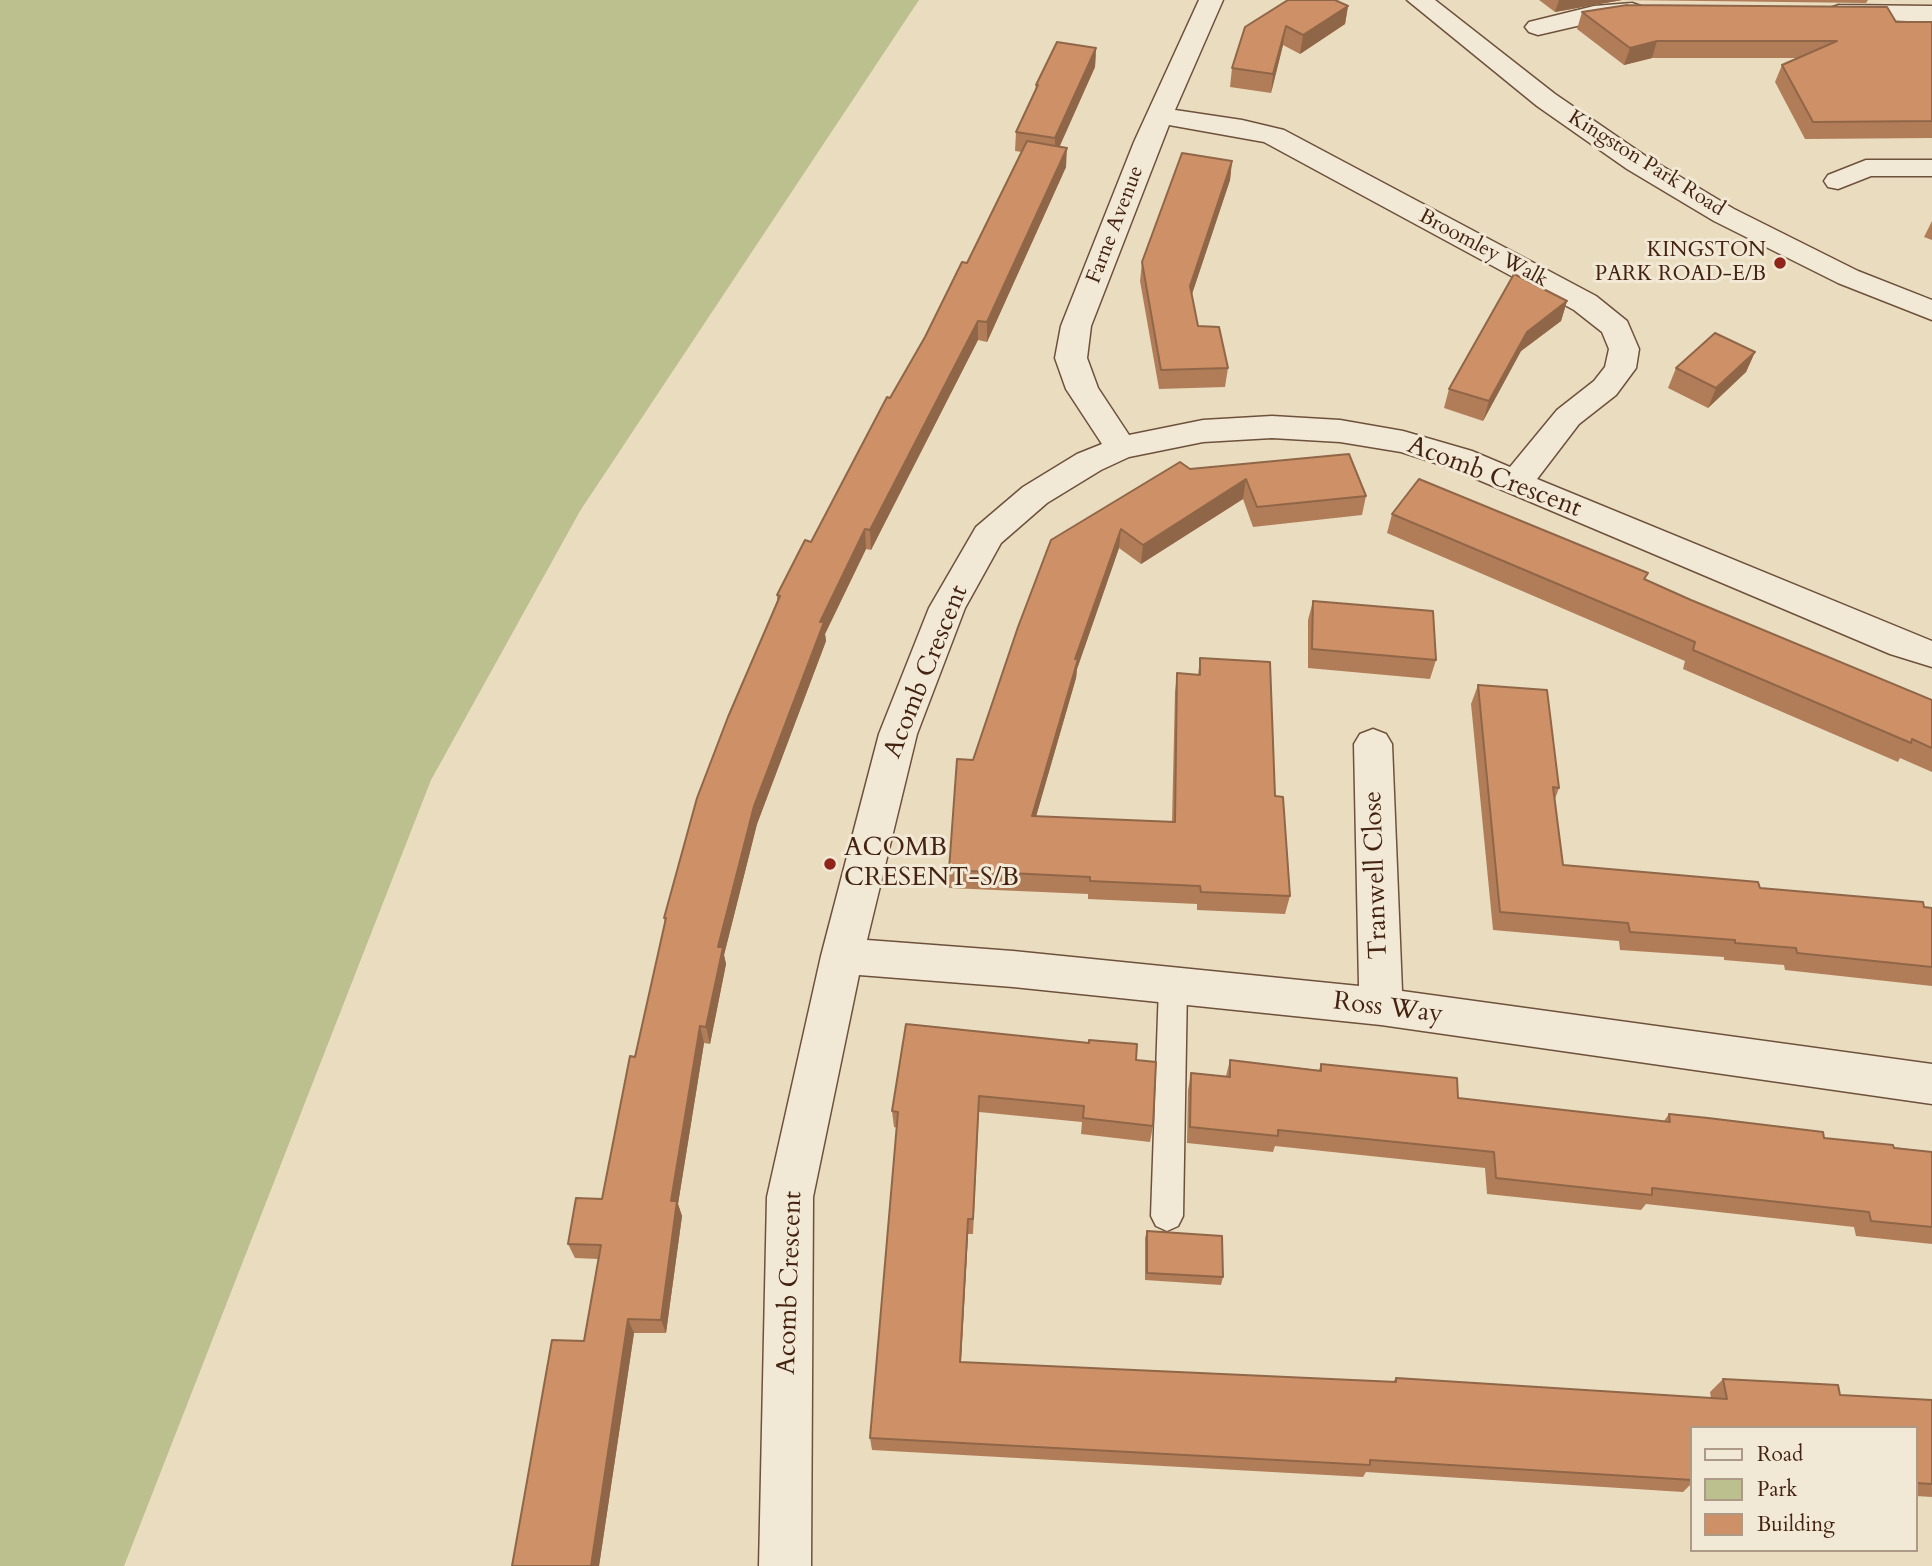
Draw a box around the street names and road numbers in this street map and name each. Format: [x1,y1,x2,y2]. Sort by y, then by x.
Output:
street label: Kingston Park Road [1563,106,1729,222]
street label: Farne Avenue [1082,163,1150,287]
street label: Broomley Walk [1414,204,1552,294]
street label: Acomb Crescent [1403,430,1585,526]
street label: Acomb Crescent [878,581,976,763]
street label: Tranwell Close [1358,790,1396,960]
street label: Ross Way [1331,987,1445,1031]
street label: Acomb Crescent [772,1191,810,1375]

